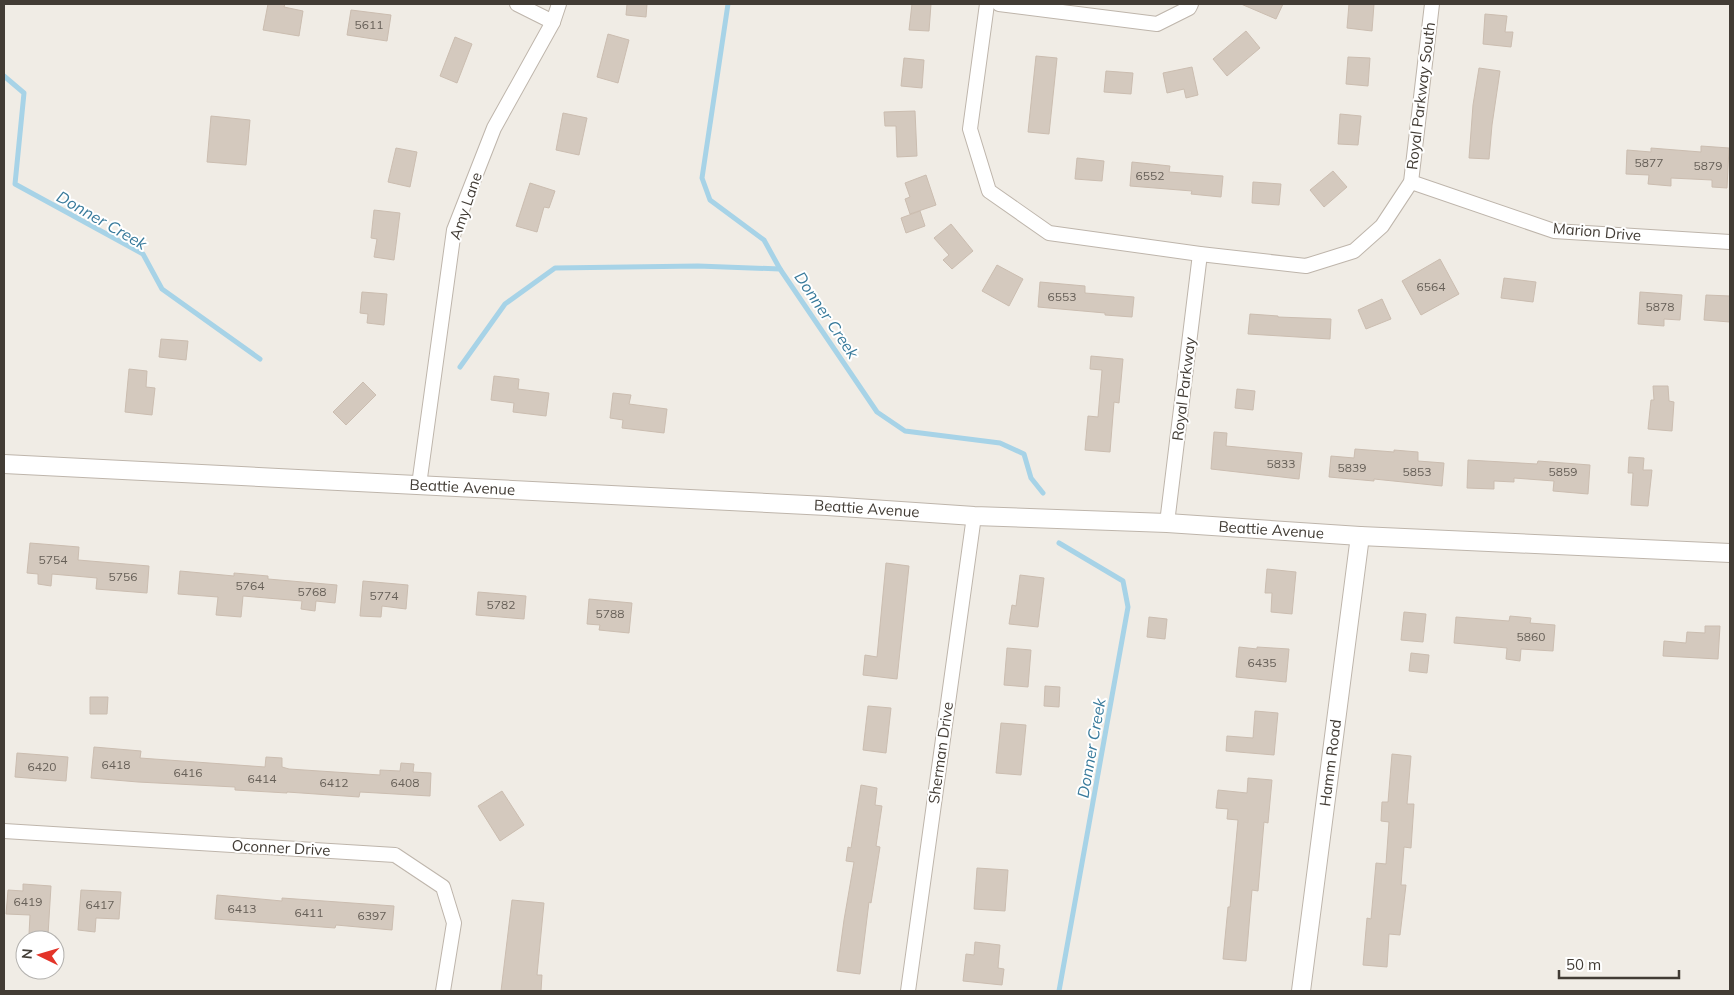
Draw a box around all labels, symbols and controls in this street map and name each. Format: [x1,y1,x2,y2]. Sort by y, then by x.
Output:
house number: 5611 [355,17,383,32]
street label: Royal Parkway South [1402,21,1439,171]
house number: 5877 [1635,155,1663,170]
house number: 5879 [1694,158,1722,173]
house number: 6552 [1136,168,1164,183]
street label: Amy Lane [445,170,486,242]
water label: Donner Creek [53,186,151,254]
street label: Marion Drive [1552,218,1642,245]
water label: Donner Creek [791,268,864,363]
house number: 6564 [1417,279,1445,294]
house number: 6553 [1048,289,1076,304]
house number: 5878 [1646,299,1674,314]
street label: Royal Parkway [1168,336,1199,442]
house number: 5833 [1267,456,1295,471]
house number: 5839 [1338,460,1366,475]
house number: 5853 [1403,464,1431,479]
house number: 5859 [1549,464,1577,479]
street label: Beattie Avenue [409,475,516,499]
street label: Beattie Avenue [814,495,920,521]
street label: Beattie Avenue [1218,516,1325,543]
house number: 5754 [39,552,67,567]
house number: 5756 [109,569,137,584]
house number: 5764 [236,578,264,593]
house number: 5768 [298,584,326,599]
house number: 5774 [370,588,398,603]
house number: 5782 [487,597,515,612]
house number: 5788 [596,606,624,621]
house number: 5860 [1517,629,1545,644]
house number: 6435 [1248,655,1276,670]
water label: Donner Creek [1072,696,1110,799]
street label: Sherman Drive [924,701,957,805]
street label: Hamm Road [1315,718,1345,808]
house number: 6418 [102,757,130,772]
house number: 6420 [28,759,56,774]
house number: 6416 [174,765,202,780]
house number: 6414 [248,771,276,786]
house number: 6412 [320,775,348,790]
house number: 6408 [391,775,419,790]
street label: Oconner Drive [231,835,331,860]
house number: 6419 [14,894,42,909]
house number: 6417 [86,897,114,912]
house number: 6413 [228,901,256,916]
house number: 6411 [295,905,323,920]
house number: 6397 [358,908,386,923]
north arrow [15,930,65,980]
text: N [18,948,36,960]
scale bar [1559,948,1679,980]
text: 50 m [1566,955,1601,974]

